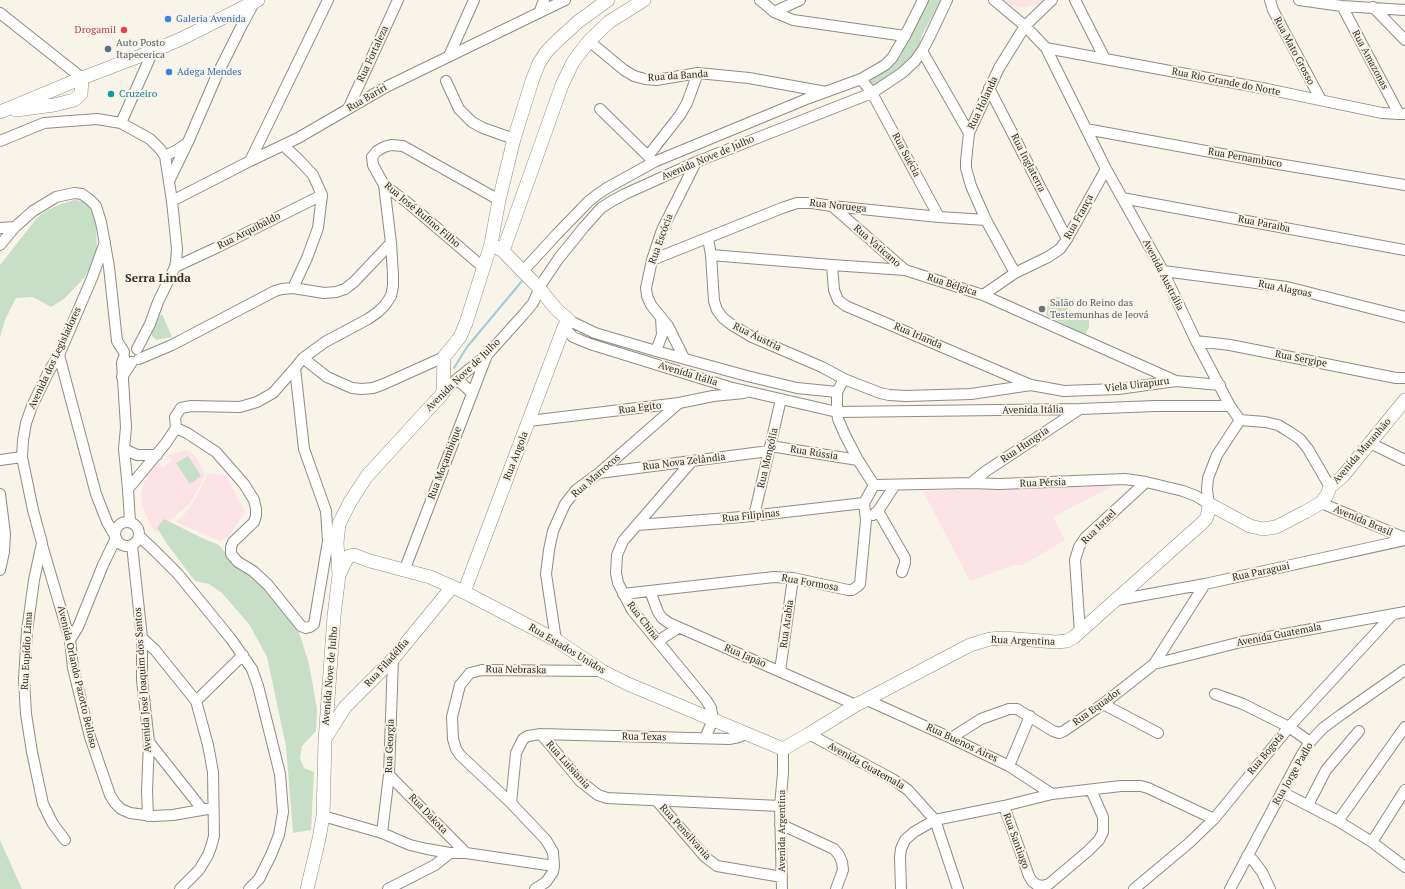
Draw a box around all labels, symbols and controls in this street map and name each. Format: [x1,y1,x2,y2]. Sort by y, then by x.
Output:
place label: Galeria Avenida [176,13,246,25]
marker: Galeria Avenida [163,14,173,24]
street label: Rua Mato Grosso [1271,15,1317,87]
place label: Drogamil [75,24,116,36]
street label: Rua Fortaleza [355,24,391,84]
marker: Drogamil [119,25,129,35]
street label: Rua Amazonas [1349,28,1391,92]
place label: Auto Posto Itapecerica [116,37,165,60]
marker: Auto Posto Itapecerica [103,44,113,54]
place label: Adega Mendes [177,66,242,78]
street label: Rua Rio Grande do Norte [1171,66,1281,98]
marker: Adega Mendes [164,67,174,77]
street label: Rua da Banda [647,68,709,84]
street label: Rua Holanda [966,75,1000,131]
street label: Rua Bariri [345,82,389,114]
place label: Cruzeiro [119,88,157,100]
marker: Cruzeiro [106,89,116,99]
street label: Rua Suécia [889,131,923,179]
street label: Rua Inglaterra [1008,132,1048,194]
street label: Avenida Nove de Julho [660,133,756,183]
street label: Rua Pernambuco [1207,146,1283,170]
street label: Rua José Rufino Filho [382,180,462,250]
street label: Rua França [1062,192,1096,242]
street label: Rua Noruega [809,197,867,215]
street label: Rua Arquibaldo [216,210,282,252]
street label: Rua Escócia [646,212,676,266]
street label: Rua Paraiba [1237,213,1291,235]
street label: Rua Vaticano [851,222,903,270]
street label: Avenida Austrália [1140,237,1186,313]
street label: Rua Bélgica [926,271,978,299]
district label: Serra Linda [125,272,191,286]
street label: Rua Alagoas [1257,278,1313,300]
place label: Salão do Reino das Testemunhas de Jeová [1050,297,1149,320]
marker: Salão do Reino das Testemunhas de Jeová [1037,304,1047,314]
street label: Avenida dos Legisladores [26,305,84,411]
street label: Rua Áustria [731,320,783,354]
street label: Rua Irlanda [892,320,944,352]
street label: Avenida Nove de Julho [423,336,503,414]
street label: Rua Sergipe [1274,348,1328,370]
street label: Avenida Itália [657,359,719,389]
street label: Viela Uirapuru [1104,375,1170,395]
street label: Rua Egito [618,399,662,417]
street label: Avenida Itália [1002,403,1064,417]
street label: Avenida Maranhão [1330,416,1394,486]
street label: Rua Hungria [999,424,1051,466]
street label: Rua Moçambique [426,425,464,501]
street label: Rua Mongólia [755,427,781,489]
street label: Rua Angola [501,430,531,482]
street label: Rua Rússia [789,443,839,463]
street label: Rua Nova Zelândia [642,451,726,473]
street label: Rua Marrocos [569,452,623,500]
street label: Rua Pérsia [1020,476,1066,490]
street label: Avenida Brasil [1331,503,1395,539]
street label: Rua Filipinas [722,507,780,525]
street label: Rua Israel [1079,507,1119,547]
street label: Rua Paraguai [1231,560,1291,584]
street label: Rua Formosa [780,572,840,594]
street label: Rua China [624,599,662,643]
street label: Rua Arabia [778,599,796,649]
street label: Avenida Orlando Pazotto Belloso [55,605,99,749]
street label: Avenida José Joaquim dos Santos [132,607,154,753]
street label: Rua Eupídio Lima [19,611,35,691]
street label: Rua Estados Unidos [526,621,608,677]
street label: Avenida Guatemala [1236,621,1322,649]
street label: Avenida Nove de Julho [320,626,340,726]
street label: Rua Argentina [991,634,1055,648]
street label: Rua Filadélfia [362,636,412,690]
street label: Rua Japão [722,642,768,670]
street label: Rua Nebraska [485,663,547,677]
street label: Rua Equador [1071,686,1123,728]
street label: Rua Georgia [383,719,397,773]
street label: Rua Buenos Aires [924,721,1000,765]
street label: Rua Texas [622,731,666,743]
street label: Rua Bogotá [1245,731,1287,777]
street label: Rua Luisiania [543,739,593,791]
street label: Avenida Guatemala [825,740,907,792]
street label: Rua Jorge Padlo [1270,741,1316,807]
street label: Avenida Argentina [776,790,788,872]
street label: Rua Dakota [406,792,450,836]
street label: Rua Pensilvania [657,802,713,862]
street label: Rua Santiago [1000,811,1032,871]

